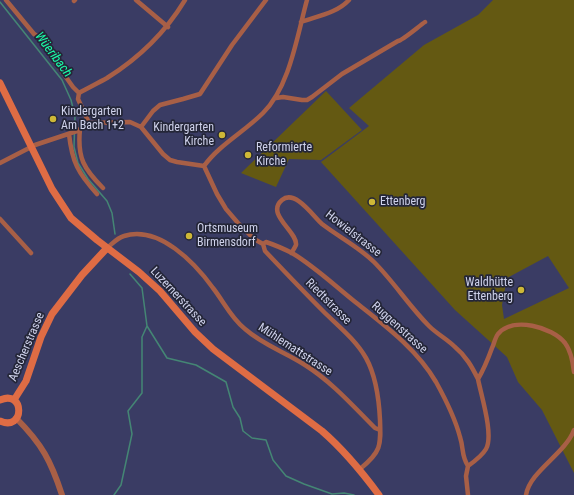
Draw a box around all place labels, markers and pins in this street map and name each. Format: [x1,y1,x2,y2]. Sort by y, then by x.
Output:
place label: Kindergarten Am Bach 1+2 [61,105,124,133]
marker: Kindergarten Am Bach 1+2 [48,114,58,124]
place label: Kindergarten Kirche [153,121,214,149]
marker: Kindergarten Kirche [217,130,227,140]
place label: Reformierte Kirche [256,141,312,169]
marker: Reformierte Kirche [243,150,253,160]
place label: Ettenberg [380,195,426,209]
marker: Ettenberg [367,197,377,207]
place label: Ortsmuseum Birmensdorf [197,222,258,250]
marker: Ortsmuseum Birmensdorf [184,231,194,241]
place label: Waldhütte Ettenberg [465,276,513,304]
marker: Waldhütte Ettenberg [516,285,526,295]

